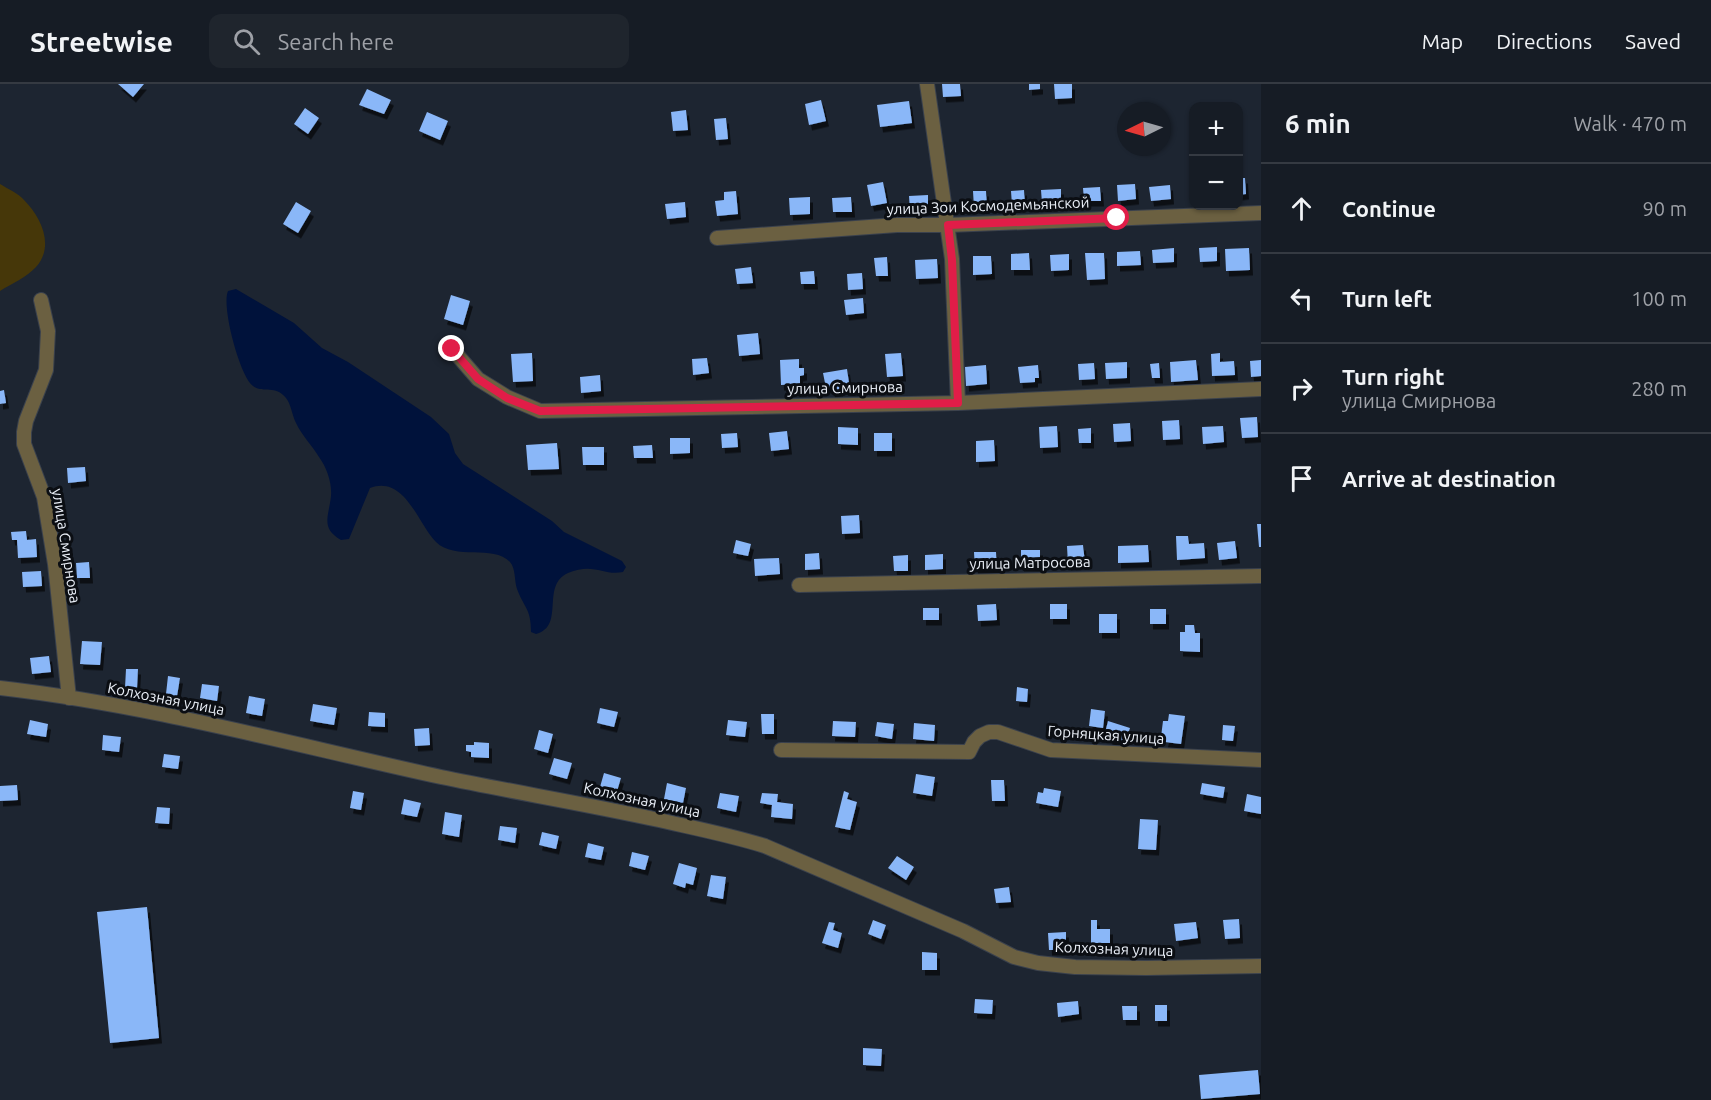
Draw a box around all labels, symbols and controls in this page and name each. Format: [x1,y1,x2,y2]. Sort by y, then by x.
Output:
search box [209,14,629,68]
icon: search [230,25,263,58]
text: Streetwise [30,26,173,57]
text: Search here [278,29,394,54]
text: Map [1422,29,1463,53]
text: Directions [1496,29,1592,53]
text: Saved [1625,29,1681,53]
north arrow [1117,102,1171,156]
map controls [1189,102,1243,210]
button: + [1189,102,1243,156]
text: 6 min [1285,109,1351,138]
text: Walk · 470 m [1574,112,1687,135]
button: − [1189,156,1243,210]
icon: ahead [1285,192,1318,225]
street label: улица Зои Космодемьянской [886,193,1090,218]
text: Continue [1342,196,1436,221]
text: 90 m [1643,197,1687,220]
route start [1103,204,1129,230]
icon: left [1285,282,1318,315]
text: Turn left [1342,286,1432,311]
text: 100 m [1631,287,1687,310]
route end [438,335,464,361]
text: Turn right [1342,364,1444,389]
icon: right [1285,372,1318,405]
text: 280 m [1631,377,1687,400]
street label: улица Смирнова [787,378,903,397]
text: улица Смирнова [1342,389,1496,412]
icon: arrive [1285,462,1318,495]
text: Arrive at destination [1342,466,1556,491]
street label: улица Смирнова [49,487,84,604]
street label: улица Матросова [969,553,1091,572]
street label: Колхозная улица [106,679,226,718]
street label: Горняцкая улица [1047,722,1165,747]
street label: Колхозная улица [582,779,702,820]
street label: Колхозная улица [1054,938,1174,959]

